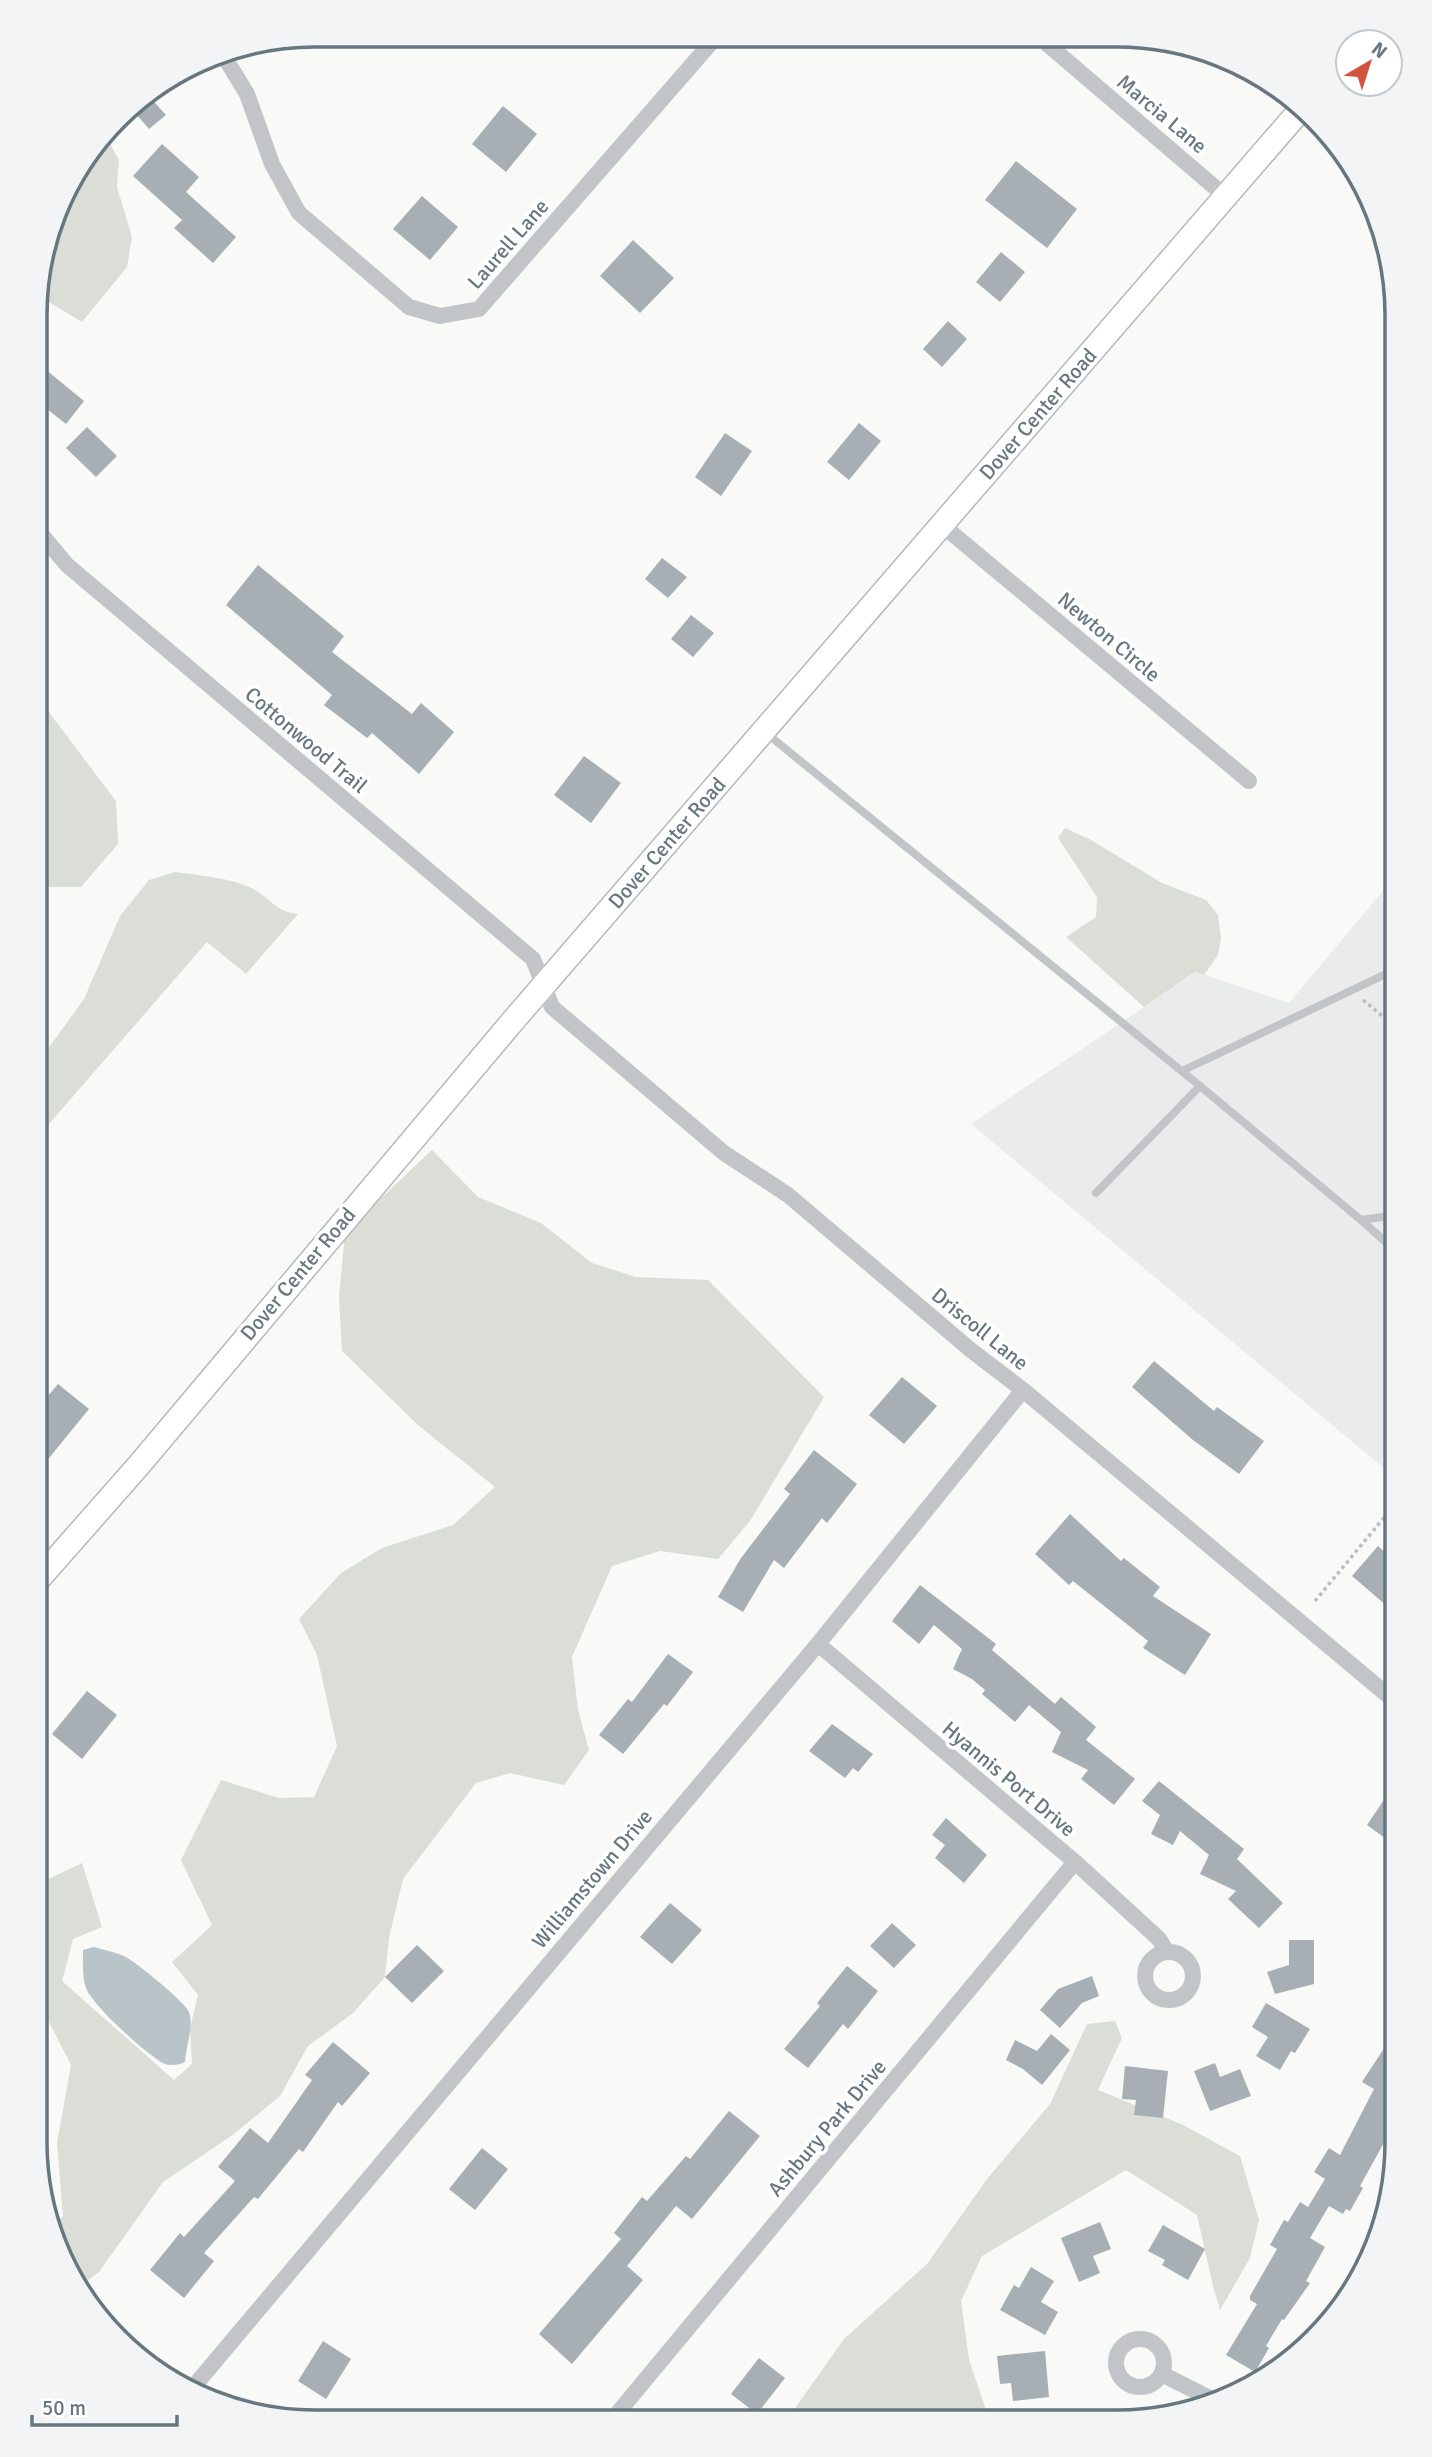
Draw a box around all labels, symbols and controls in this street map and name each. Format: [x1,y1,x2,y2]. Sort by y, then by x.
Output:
north arrow [1334,28,1404,98]
text: N [1366,37,1392,64]
street label: Marcia Lane [1112,69,1212,159]
street label: Laurell Lane [462,194,554,294]
street label: Dover Center Road [974,343,1102,485]
street label: Newton Circle [1052,586,1166,688]
street label: Cottonwood Trail [240,681,372,799]
street label: Dover Center Road [603,772,731,914]
street label: Dover Center Road [235,1202,361,1346]
street label: Driscoll Lane [926,1282,1034,1376]
street label: Hyannis Port Drive [937,1716,1081,1842]
street label: Williamstown Drive [526,1804,658,1954]
street label: Ashbury Park Drive [762,2054,892,2202]
scale bar [32,2384,177,2428]
text: 50 m [42,2395,86,2421]

